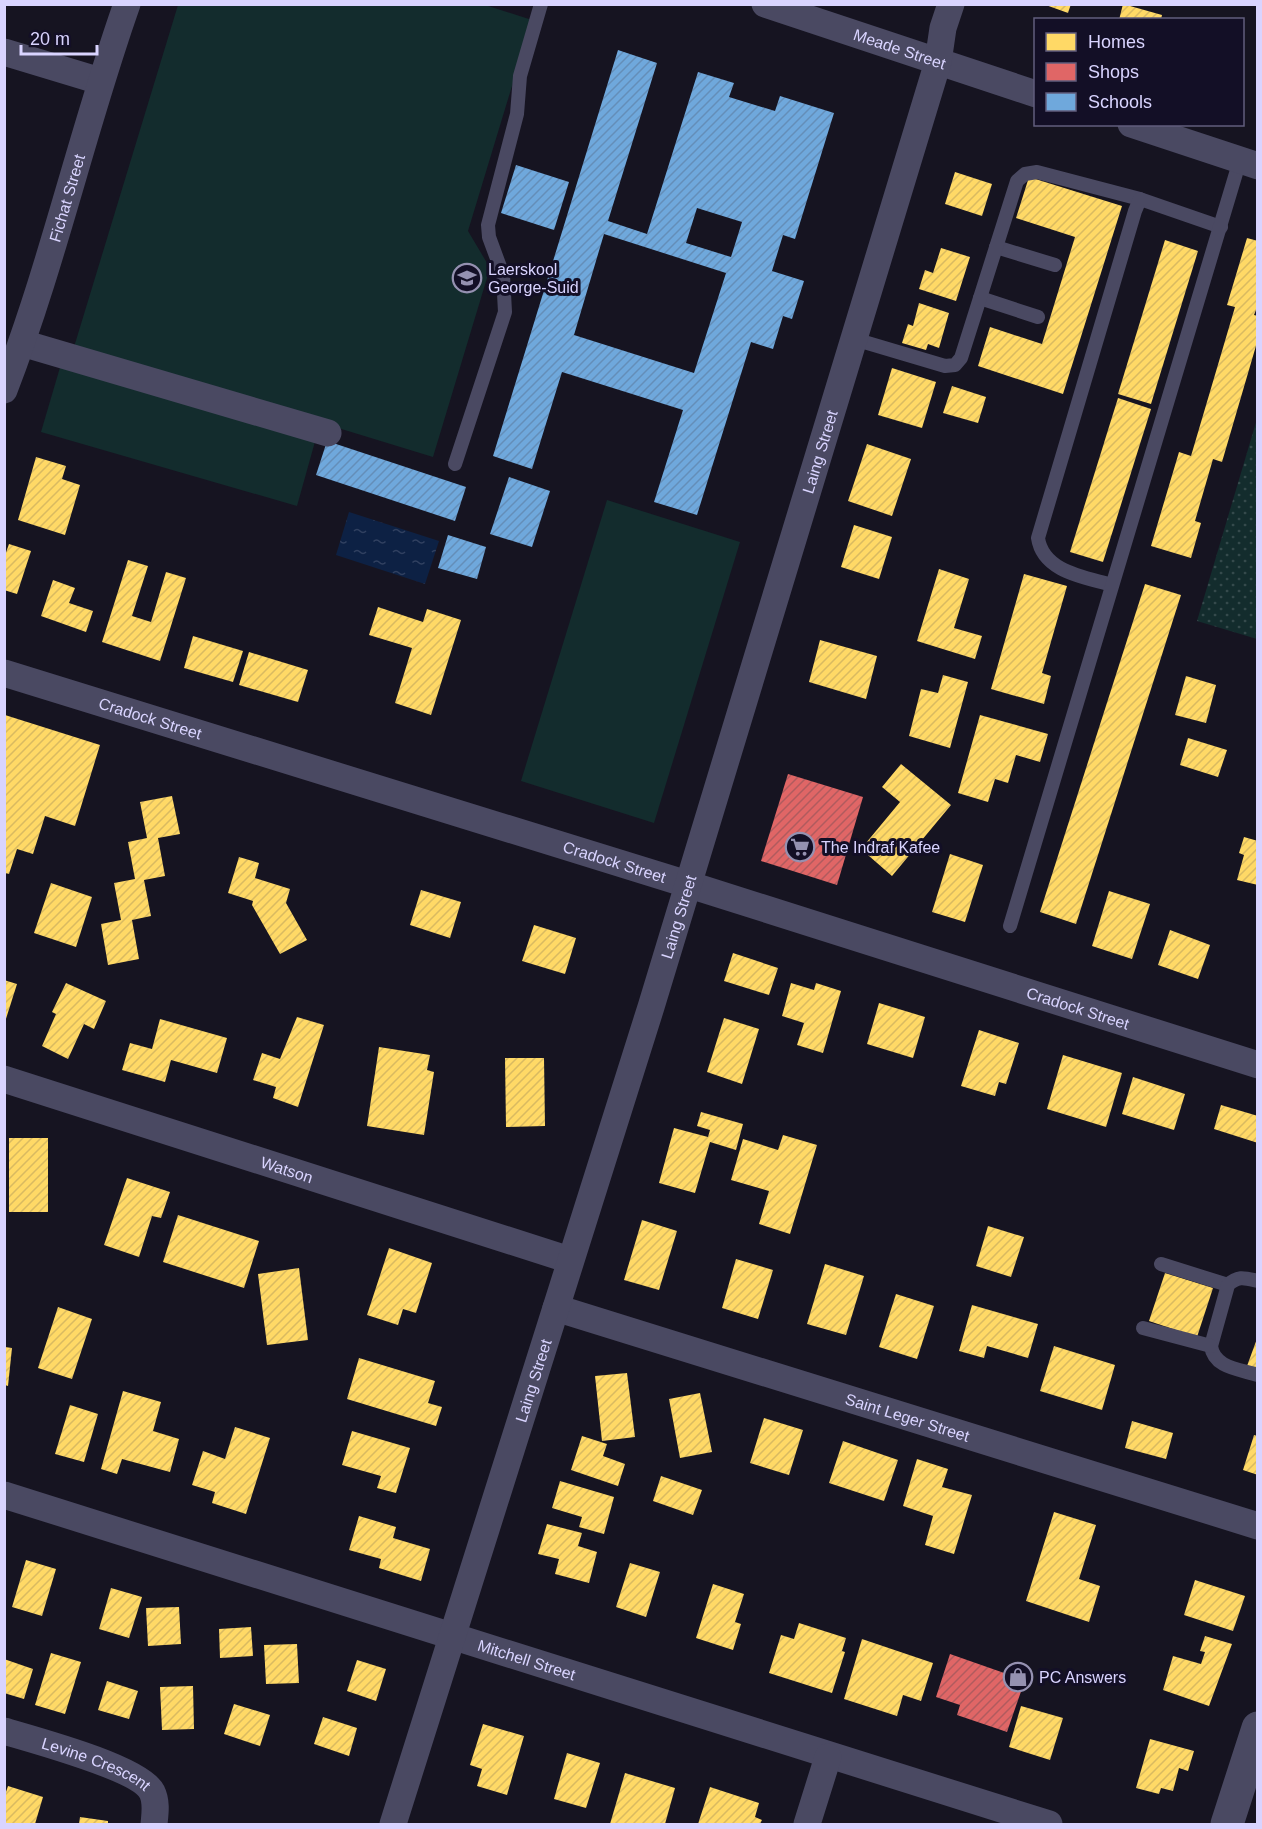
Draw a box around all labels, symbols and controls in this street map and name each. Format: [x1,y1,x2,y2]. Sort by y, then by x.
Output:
scale bar [21,18,98,56]
legend [1034,18,1244,126]
street label: Meade Street [851,26,948,73]
text: 20 m [30,29,70,49]
text: Homes [1088,32,1145,52]
text: Shops [1088,62,1139,82]
text: Schools [1088,92,1152,112]
street label: Fichat Street [46,152,88,244]
place label: Laerskool George-Suid [488,261,579,296]
school or university icon: Laerskool George-Suid [451,262,483,294]
street label: Laing Street [799,408,841,496]
street label: Cradock Street [97,695,204,743]
supermarket icon: The Indraf Kafee [784,831,816,863]
street label: Cradock Street [561,838,668,886]
place label: The Indraf Kafee [821,839,940,856]
street label: Laing Street [658,873,700,961]
street label: Cradock Street [1024,984,1132,1033]
street label: Watson [259,1154,315,1186]
street label: Laing Street [512,1336,555,1424]
street label: Saint Leger Street [843,1390,972,1445]
street label: Mitchell Street [476,1637,578,1684]
shop icon: PC Answers [1002,1661,1034,1693]
place label: PC Answers [1039,1669,1126,1686]
street label: Levine Crescent [40,1735,154,1794]

